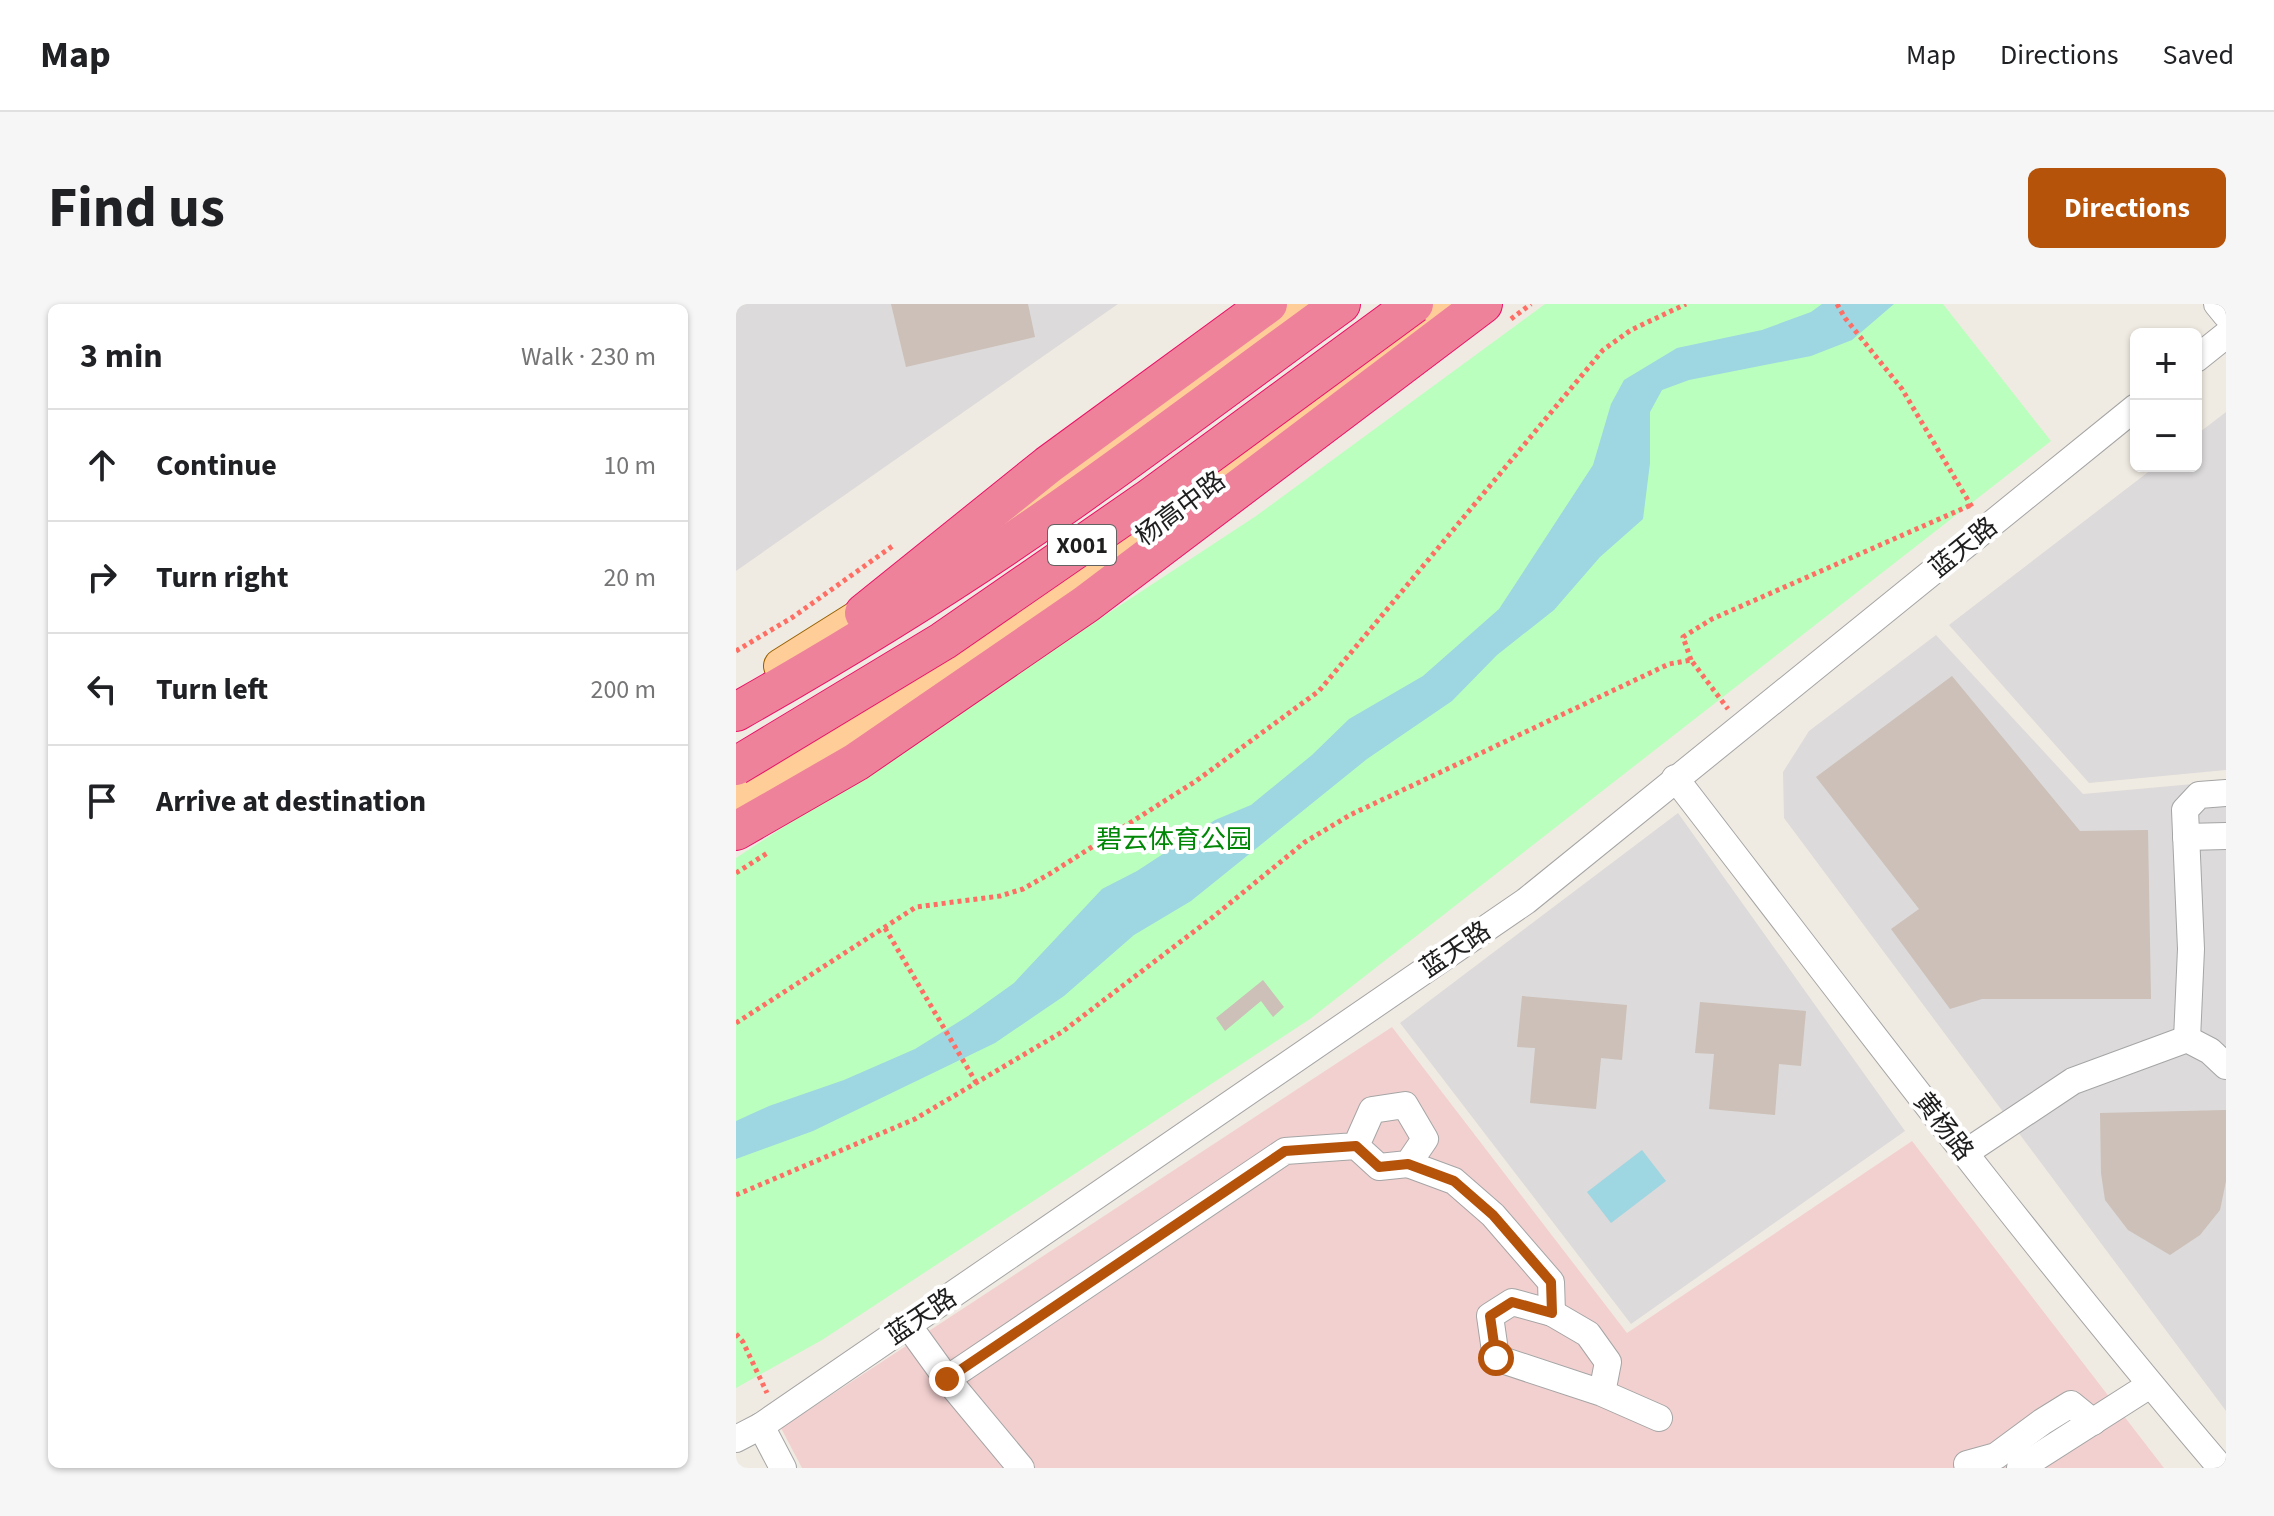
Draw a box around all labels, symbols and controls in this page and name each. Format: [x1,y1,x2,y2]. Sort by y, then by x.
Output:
text: Map [40,28,111,82]
text: Map [1906,35,1956,75]
text: Directions [2000,35,2119,75]
text: Saved [2163,35,2234,75]
button: Directions [2028,168,2226,248]
text: Find us [48,169,225,248]
map controls [2130,328,2202,472]
button: + [2130,328,2202,400]
text: 3 min [80,332,163,381]
text: Walk · 230 m [521,338,656,375]
button: − [2130,400,2202,472]
icon: ahead [80,443,124,487]
text: Continue [156,444,277,487]
text: 10 m [603,447,656,484]
street label: 杨高中路 [1128,462,1233,554]
street label: 蓝天路 [1921,508,2005,586]
road number: X001 [1048,525,1116,565]
icon: right [80,555,124,599]
text: Turn right [156,556,288,599]
text: 20 m [603,559,656,596]
icon: left [80,667,124,711]
text: Turn left [156,668,268,711]
text: 200 m [590,671,656,708]
icon: arrive [80,779,124,823]
text: Arrive at destination [156,780,426,823]
park label: 碧云体育公园 [1096,821,1252,858]
street label: 蓝天路 [1413,912,1498,987]
street label: 黄杨路 [1905,1084,1982,1168]
street label: 蓝天路 [879,1279,964,1354]
route start [1478,1340,1514,1376]
route end [929,1361,965,1397]

